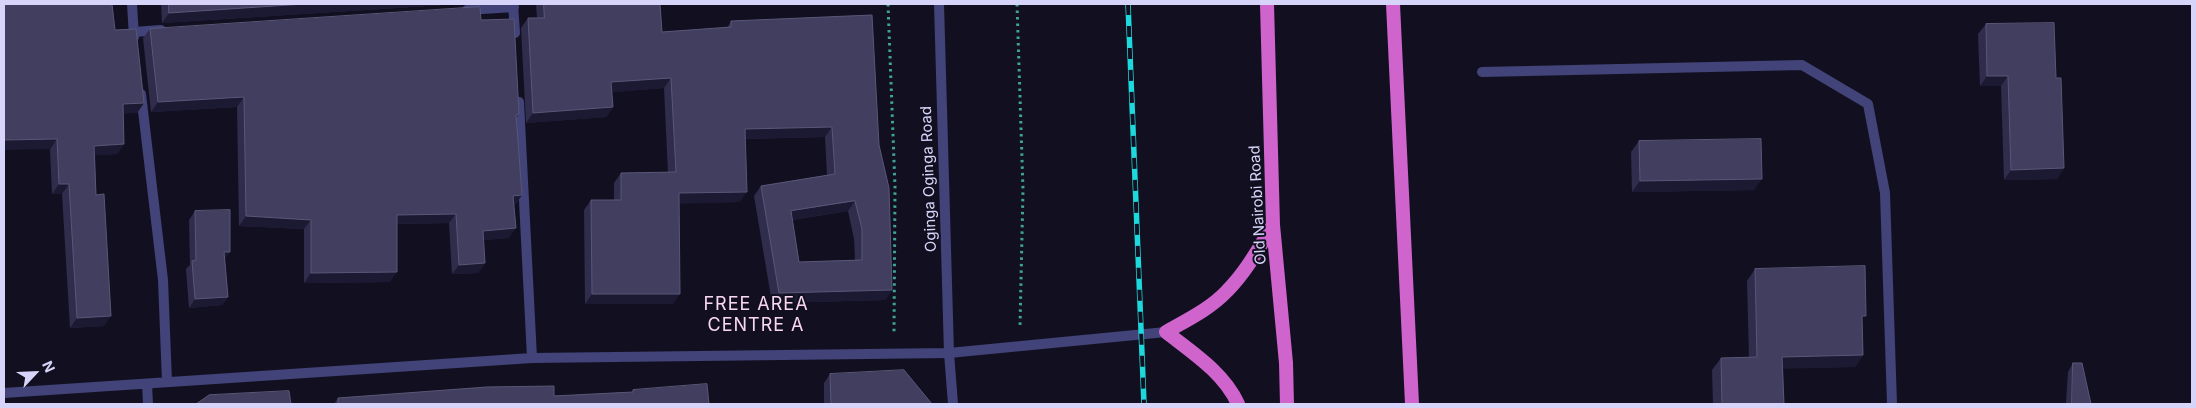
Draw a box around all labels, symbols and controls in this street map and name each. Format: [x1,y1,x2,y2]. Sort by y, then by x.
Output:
street label: Oginga Oginga Road [917,106,941,252]
street label: Old Nairobi Road [1246,145,1270,265]
district label: FREE AREA CENTRE A [702,294,810,336]
north arrow [10,348,60,398]
text: N [39,358,59,375]

